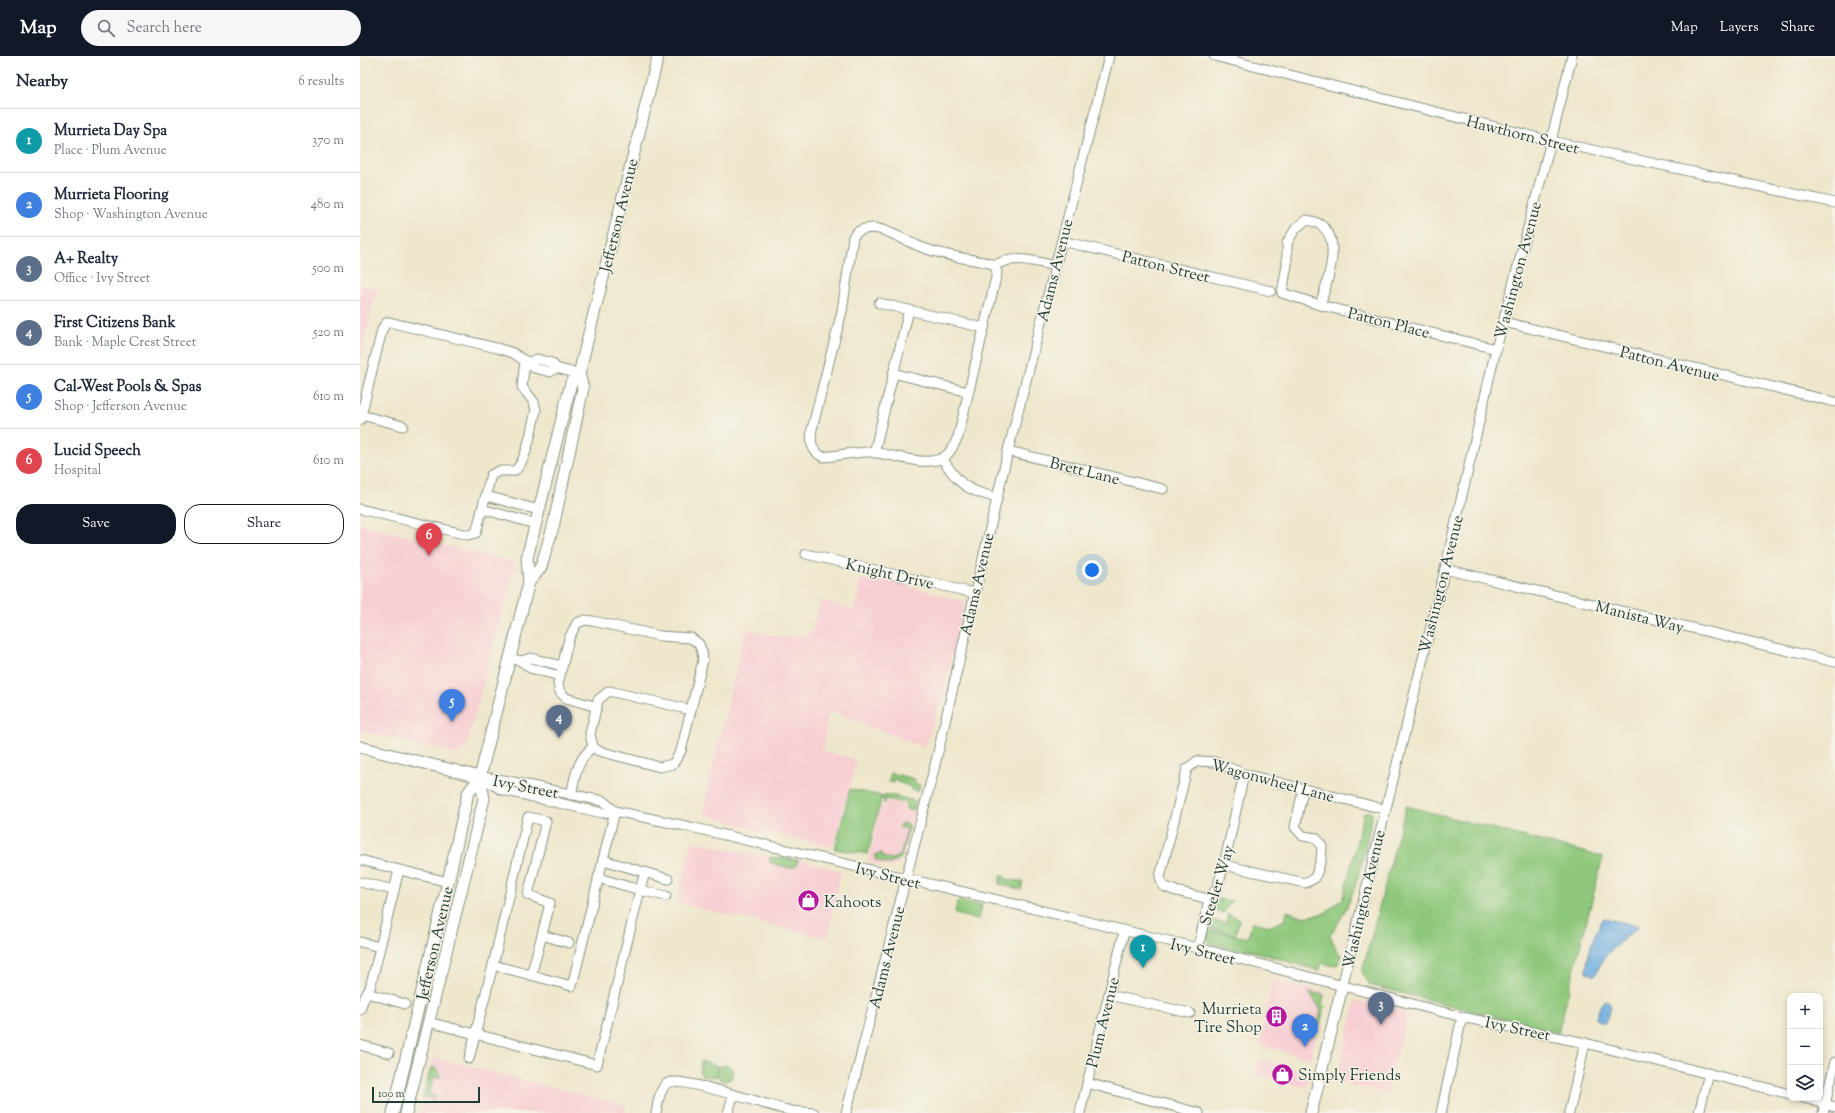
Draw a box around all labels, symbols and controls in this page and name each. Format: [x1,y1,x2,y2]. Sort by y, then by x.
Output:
search box [81,10,361,46]
text: Map [20,15,57,42]
icon: search [95,17,117,39]
text: Search here [127,18,202,39]
text: Map [1671,18,1698,38]
text: Layers [1720,18,1758,38]
text: Share [1780,18,1815,38]
text: Nearby [16,70,68,94]
text: 6 results [298,73,344,91]
street label: Hawthorn Street [1464,111,1582,162]
text: Murrieta Day Spa [54,121,167,142]
text: 1 [27,132,31,150]
text: 370 m [312,132,344,150]
text: Place · Plum Avenue [54,142,167,160]
street label: Jefferson Avenue [595,156,646,276]
text: Murrieta Flooring [54,185,168,206]
text: 2 [26,196,32,214]
text: 480 m [311,196,344,214]
street label: Washington Avenue [1490,199,1549,342]
text: Shop · Washington Avenue [54,206,208,224]
street label: Adams Avenue [1033,217,1080,324]
street label: Patton Street [1119,246,1212,291]
text: A+ Realty [54,249,118,270]
text: 3 [26,260,32,278]
text: 500 m [312,260,344,278]
text: Office · Ivy Street [54,270,150,288]
street label: Patton Place [1345,303,1432,346]
text: First Citizens Bank [54,313,176,334]
text: 4 [26,324,32,342]
text: 520 m [313,324,344,342]
text: Bank · Maple Crest Street [54,334,196,352]
street label: Patton Avenue [1617,342,1722,389]
text: Cal-West Pools & Spas [54,377,201,398]
text: 5 [27,388,31,406]
text: 610 m [313,388,344,406]
text: Shop · Jefferson Avenue [54,398,187,416]
text: Lucid Speech [54,441,141,462]
text: 6 [26,452,32,470]
text: 610 m [313,452,344,470]
street label: Brett Lane [1047,453,1122,492]
text: Hospital [54,462,101,480]
button: Save [16,504,176,544]
button: Share [184,504,344,544]
street label: Washington Avenue [1414,513,1471,656]
pin: 6 [416,523,442,556]
street label: Adams Avenue [955,531,1001,638]
street label: Knight Drive [843,554,936,597]
your location [1082,560,1102,580]
street label: Manista Way [1593,596,1686,641]
pin: 5 [439,689,465,722]
pin: 4 [546,705,572,738]
street label: Wagonwheel Lane [1208,755,1337,810]
street label: Ivy Street [491,771,561,806]
street label: Washington Avenue [1338,828,1393,971]
street label: Steeler Way [1195,843,1242,929]
street label: Ivy Street [852,858,923,897]
street label: Jefferson Avenue [412,884,461,1004]
shop icon: Kahoots [795,888,821,914]
place label: Kahoots [824,892,881,915]
street label: Adams Avenue [865,904,912,1011]
street label: Ivy Street [1167,934,1238,973]
pin: 1 [1130,935,1156,968]
street label: Plum Avenue [1082,975,1127,1070]
pin: 3 [1368,992,1394,1025]
map controls [1787,993,1823,1101]
button: + [1787,993,1823,1029]
place label: Murrieta Tire Shop [1194,999,1263,1040]
building icon: Murrieta Tire Shop [1264,1004,1290,1030]
street label: Ivy Street [1483,1012,1553,1049]
pin: 2 [1292,1014,1318,1047]
button: − [1787,1029,1823,1065]
shop icon: Simply Friends [1270,1061,1296,1087]
place label: Simply Friends [1298,1065,1401,1088]
button: layers [1787,1065,1823,1101]
scale bar [372,1085,480,1104]
text: 100 m [378,1086,405,1102]

